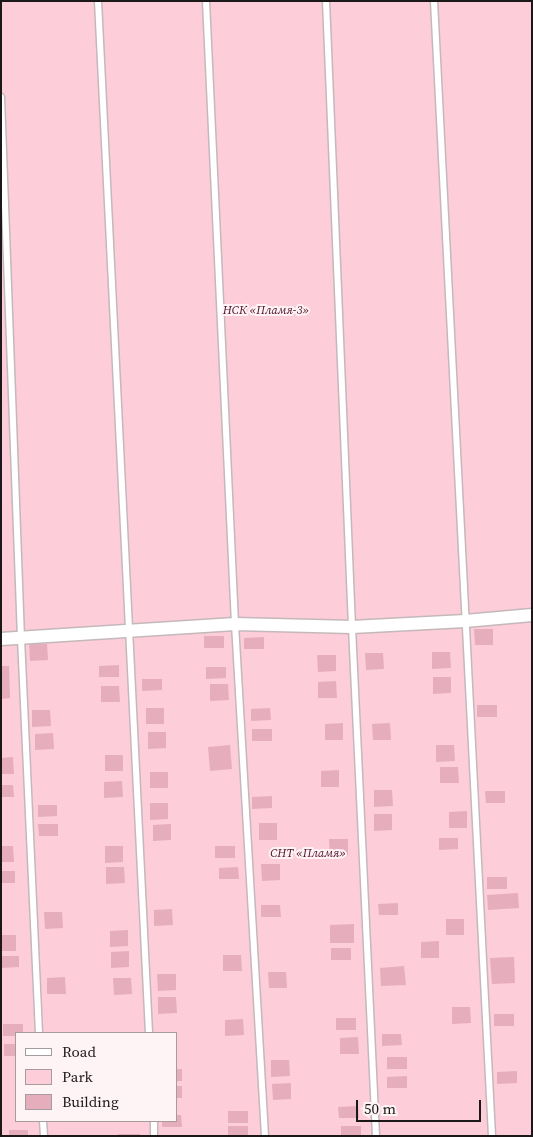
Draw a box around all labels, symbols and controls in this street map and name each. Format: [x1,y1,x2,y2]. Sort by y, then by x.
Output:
park label: НСК «Пламя-3» [223,304,309,318]
park label: СНТ «Пламя» [270,847,346,861]
legend [15,1032,178,1122]
text: Road [62,1041,96,1062]
text: Park [62,1066,93,1087]
scale bar [358,1090,483,1122]
text: Building [62,1091,119,1112]
text: 50 m [364,1098,396,1119]

